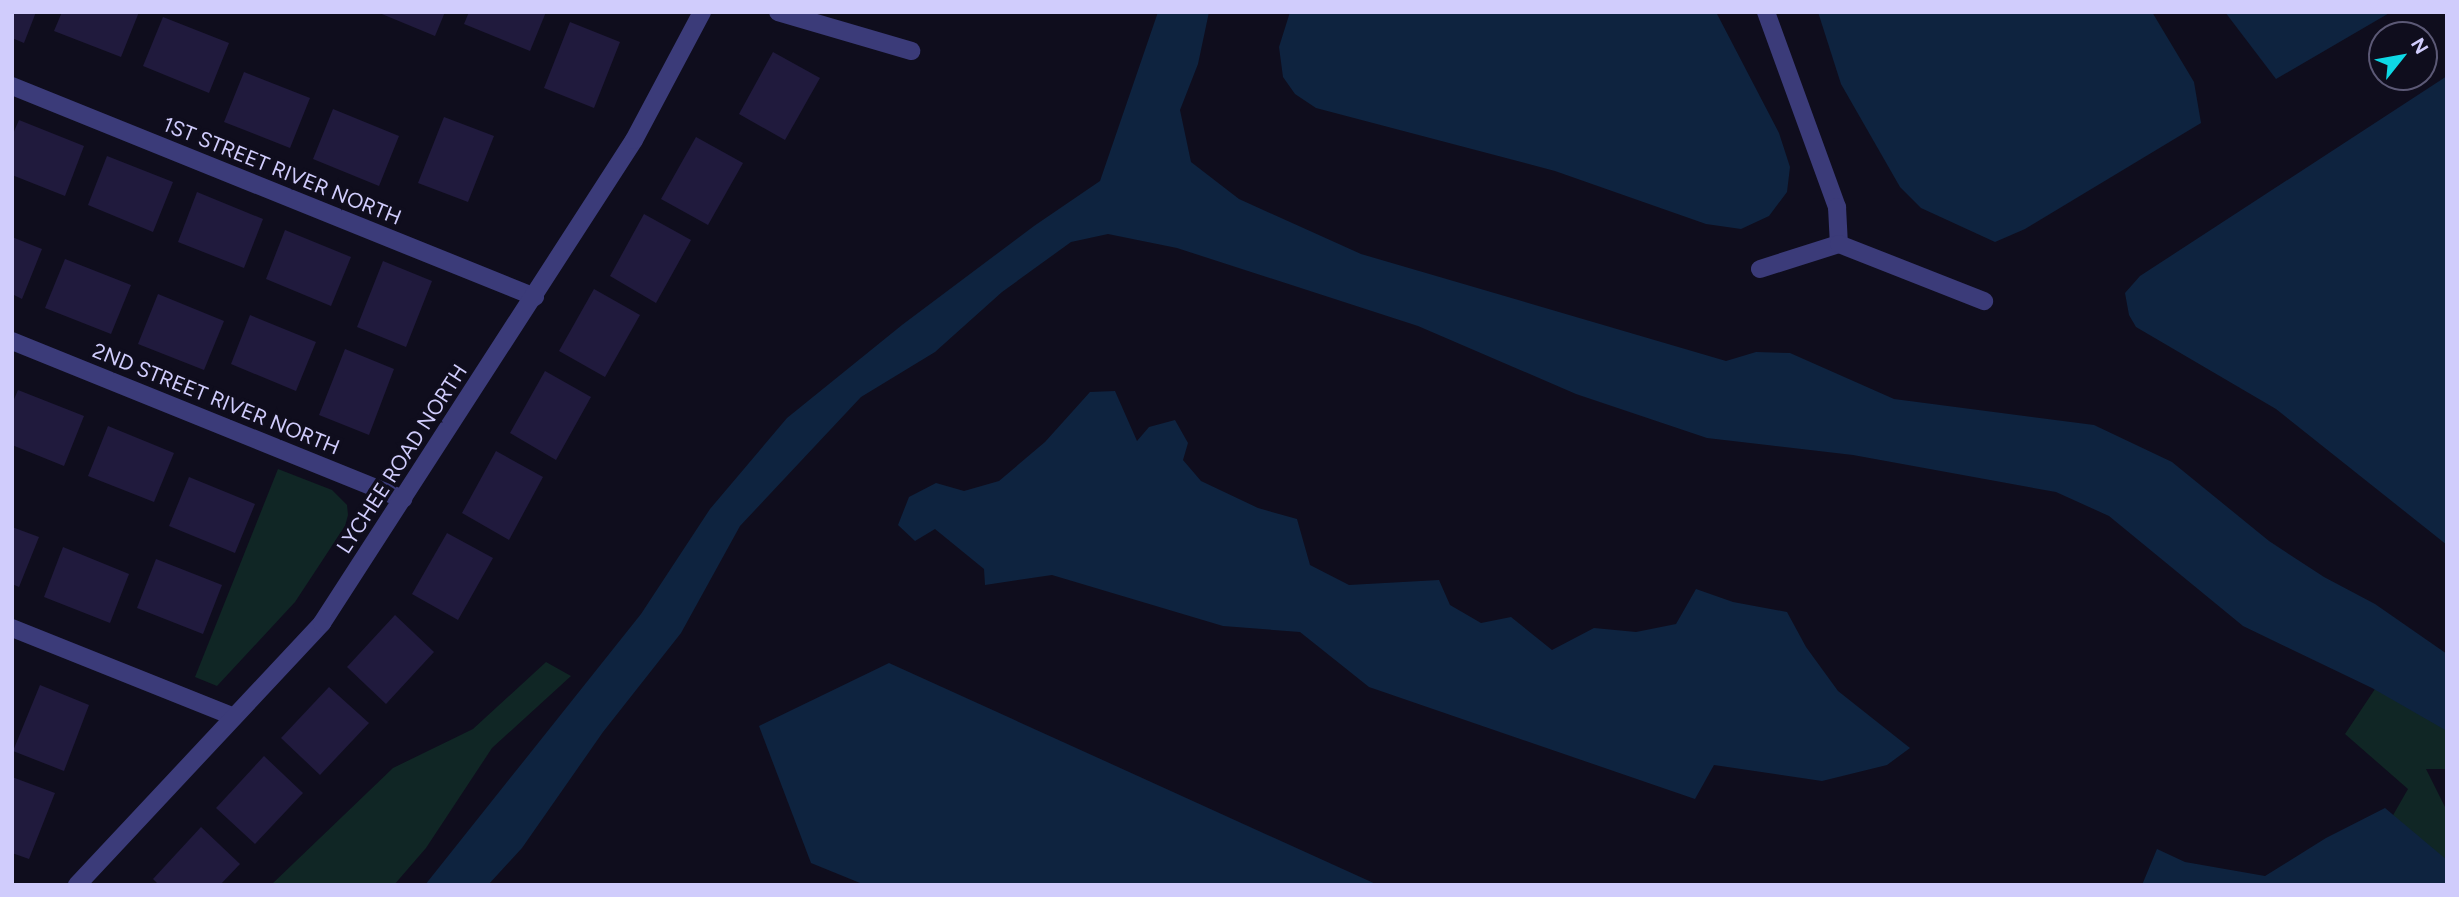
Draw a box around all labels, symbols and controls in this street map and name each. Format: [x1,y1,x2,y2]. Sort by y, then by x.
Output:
north arrow [2368,21,2438,91]
text: N [2406,34,2433,58]
street label: 1ST STREET RIVER NORTH [159,112,405,230]
street label: 2ND STREET RIVER NORTH [89,338,343,460]
street label: LYCHEE ROAD NORTH [331,360,473,558]

